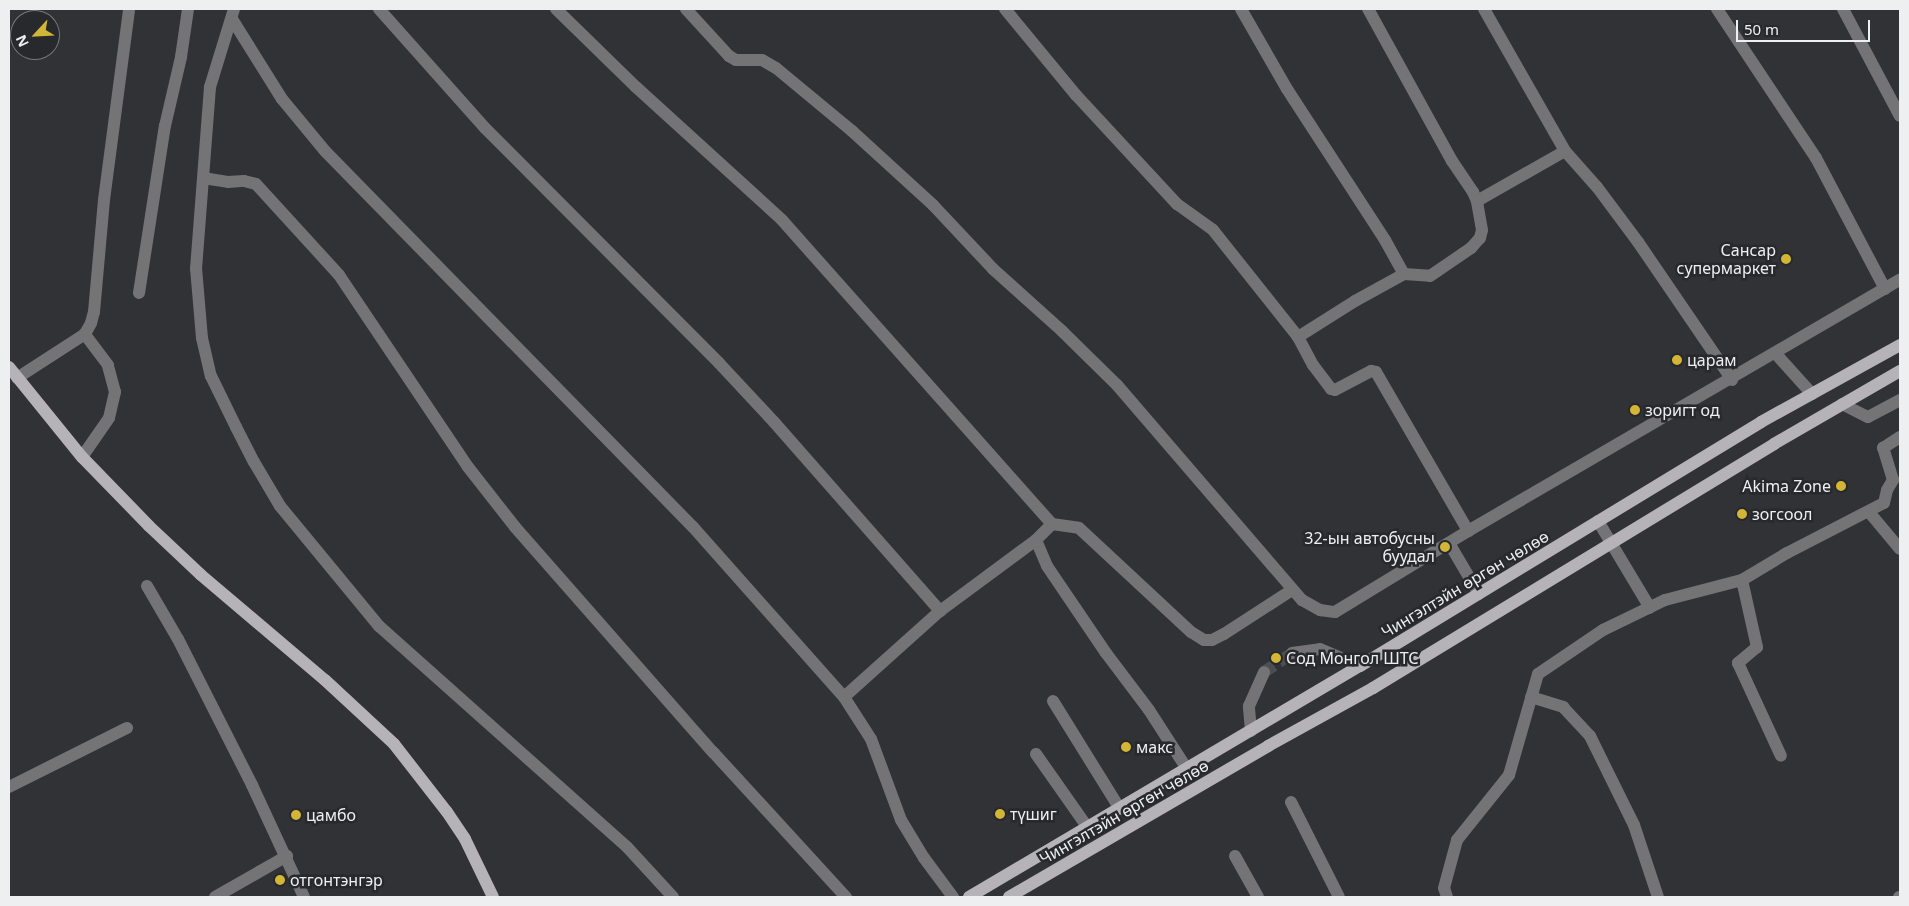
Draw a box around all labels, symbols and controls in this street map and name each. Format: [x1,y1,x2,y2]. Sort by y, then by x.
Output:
north arrow [10,10,60,60]
scale bar [1739,10,1873,42]
text: 50 m [1744,19,1779,39]
text: N [11,32,33,50]
place label: Сансар супермаркет [1677,240,1776,278]
marker: Сансар супермаркет [1780,253,1792,265]
place label: царам [1687,350,1737,370]
marker: царам [1671,354,1683,366]
place label: зоригт од [1645,400,1720,420]
marker: зоригт од [1629,404,1641,416]
place label: Akima Zone [1742,476,1831,496]
marker: Akima Zone [1835,480,1847,492]
place label: зогсоол [1752,504,1812,524]
marker: зогсоол [1736,508,1748,520]
street label: Чингэлтэйн өргөн чөлөө [1378,526,1552,642]
place label: 32-ын автобусны буудал [1304,528,1435,566]
marker: 32-ын автобусны буудал [1439,541,1451,553]
place label: Сод Монгол ШТС [1286,648,1419,668]
marker: Сод Монгол ШТС [1270,652,1282,664]
place label: макс [1136,737,1173,757]
marker: макс [1120,741,1132,753]
street label: Чингэлтэйн өргөн чөлөө [1036,756,1212,868]
place label: түшиг [1010,804,1057,824]
place label: цамбо [306,805,356,825]
marker: түшиг [994,808,1006,820]
marker: цамбо [290,809,302,821]
place label: отгонтэнгэр [290,870,383,890]
marker: отгонтэнгэр [274,874,286,886]

